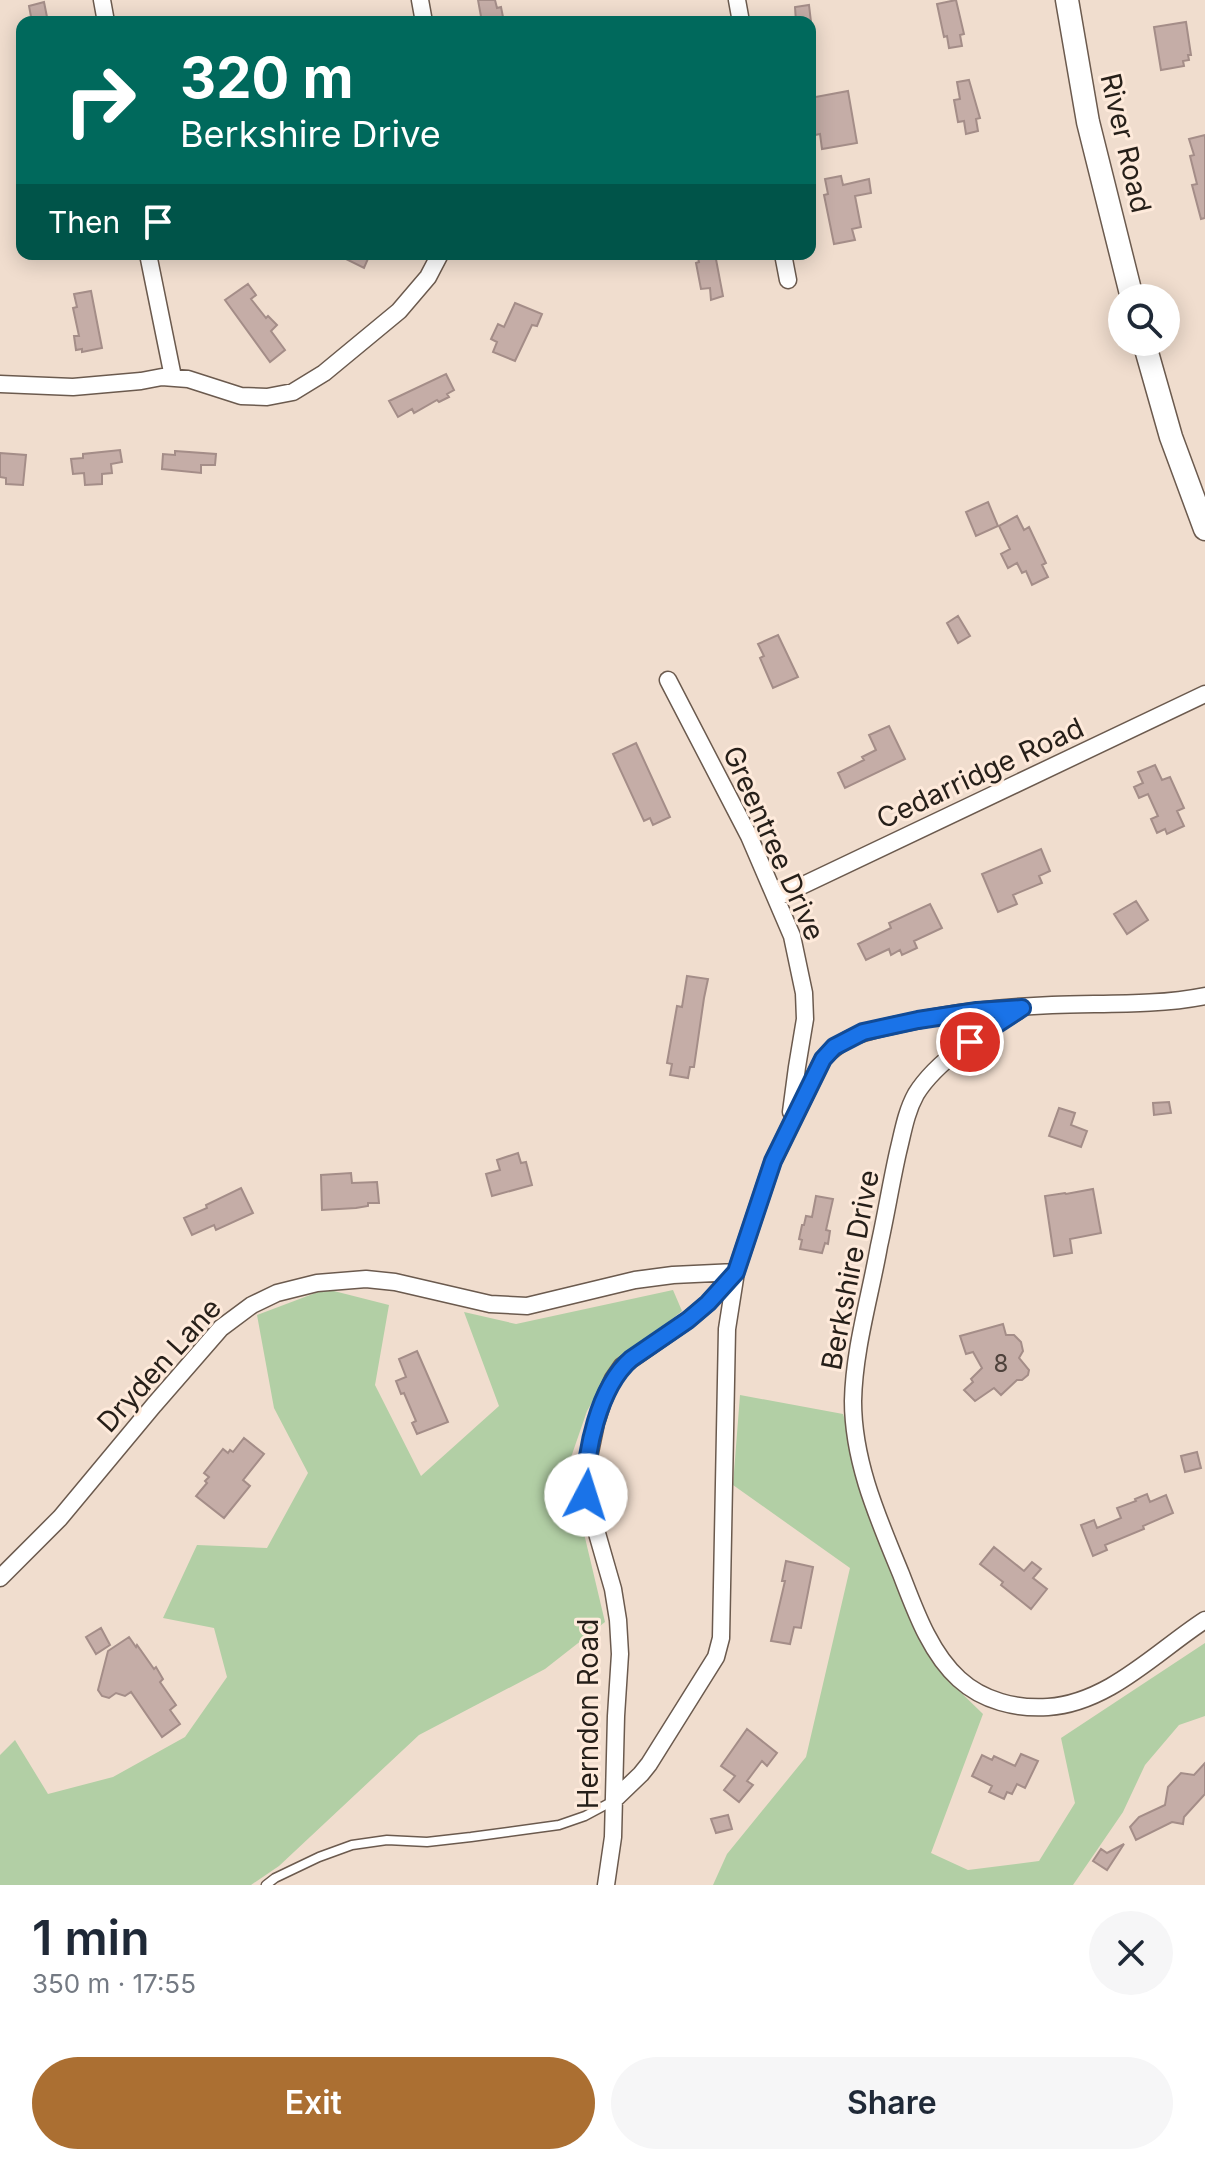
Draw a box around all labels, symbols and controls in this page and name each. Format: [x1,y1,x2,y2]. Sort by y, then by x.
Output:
text: 320 m [180,44,354,112]
icon: right [48,48,152,152]
street label: River Road [1093,70,1159,216]
text: Berkshire Drive [180,112,441,156]
icon: arrive [136,200,180,244]
text: Then [48,204,120,240]
map controls [1108,284,1180,356]
button: search [1108,284,1180,356]
street label: Cedarridge Road [871,710,1089,836]
street label: Greentree Drive [716,740,832,946]
pin [936,1008,1004,1076]
icon: arrive [948,1020,992,1064]
street label: Berkshire Drive [814,1167,886,1373]
street label: Dryden Lane [90,1291,228,1439]
house number: 8 [994,1349,1008,1378]
position arrow [544,1453,628,1537]
street label: Herndon Road [571,1619,605,1809]
text: 1 min [32,1908,150,1967]
button: close [1089,1911,1173,1995]
text: 350 m · 17:55 [32,1968,196,1999]
button: Exit [32,2057,595,2149]
button: Share [611,2057,1173,2149]

